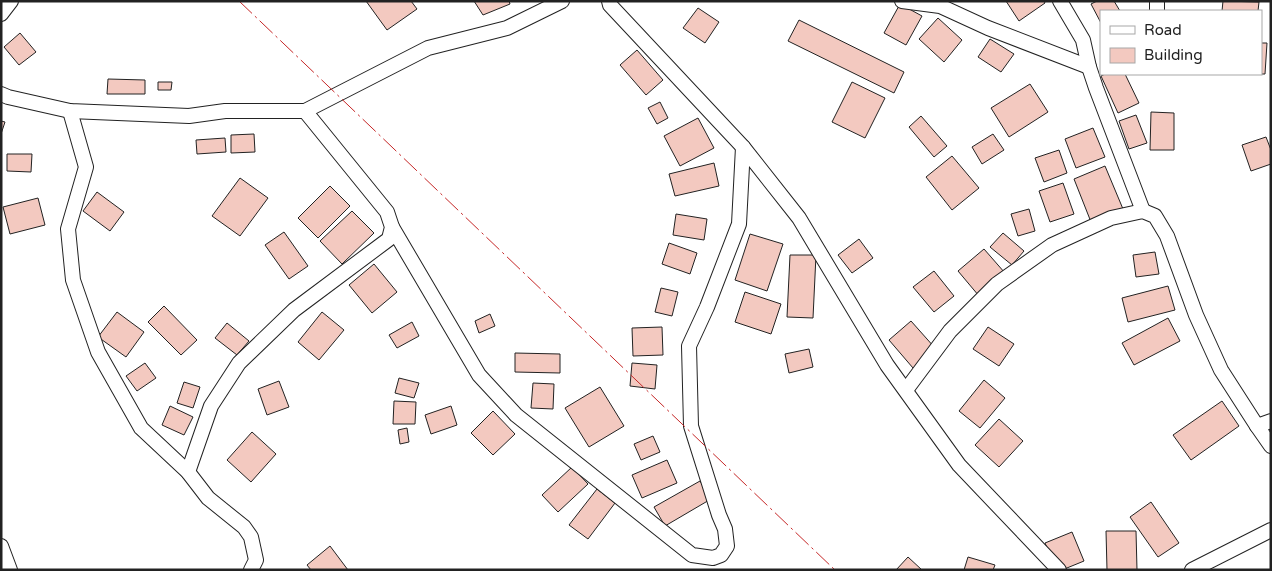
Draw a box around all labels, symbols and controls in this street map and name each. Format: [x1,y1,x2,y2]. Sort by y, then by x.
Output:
legend [1100,10,1262,75]
text: Road [1144,21,1182,39]
text: Building [1144,46,1203,64]

